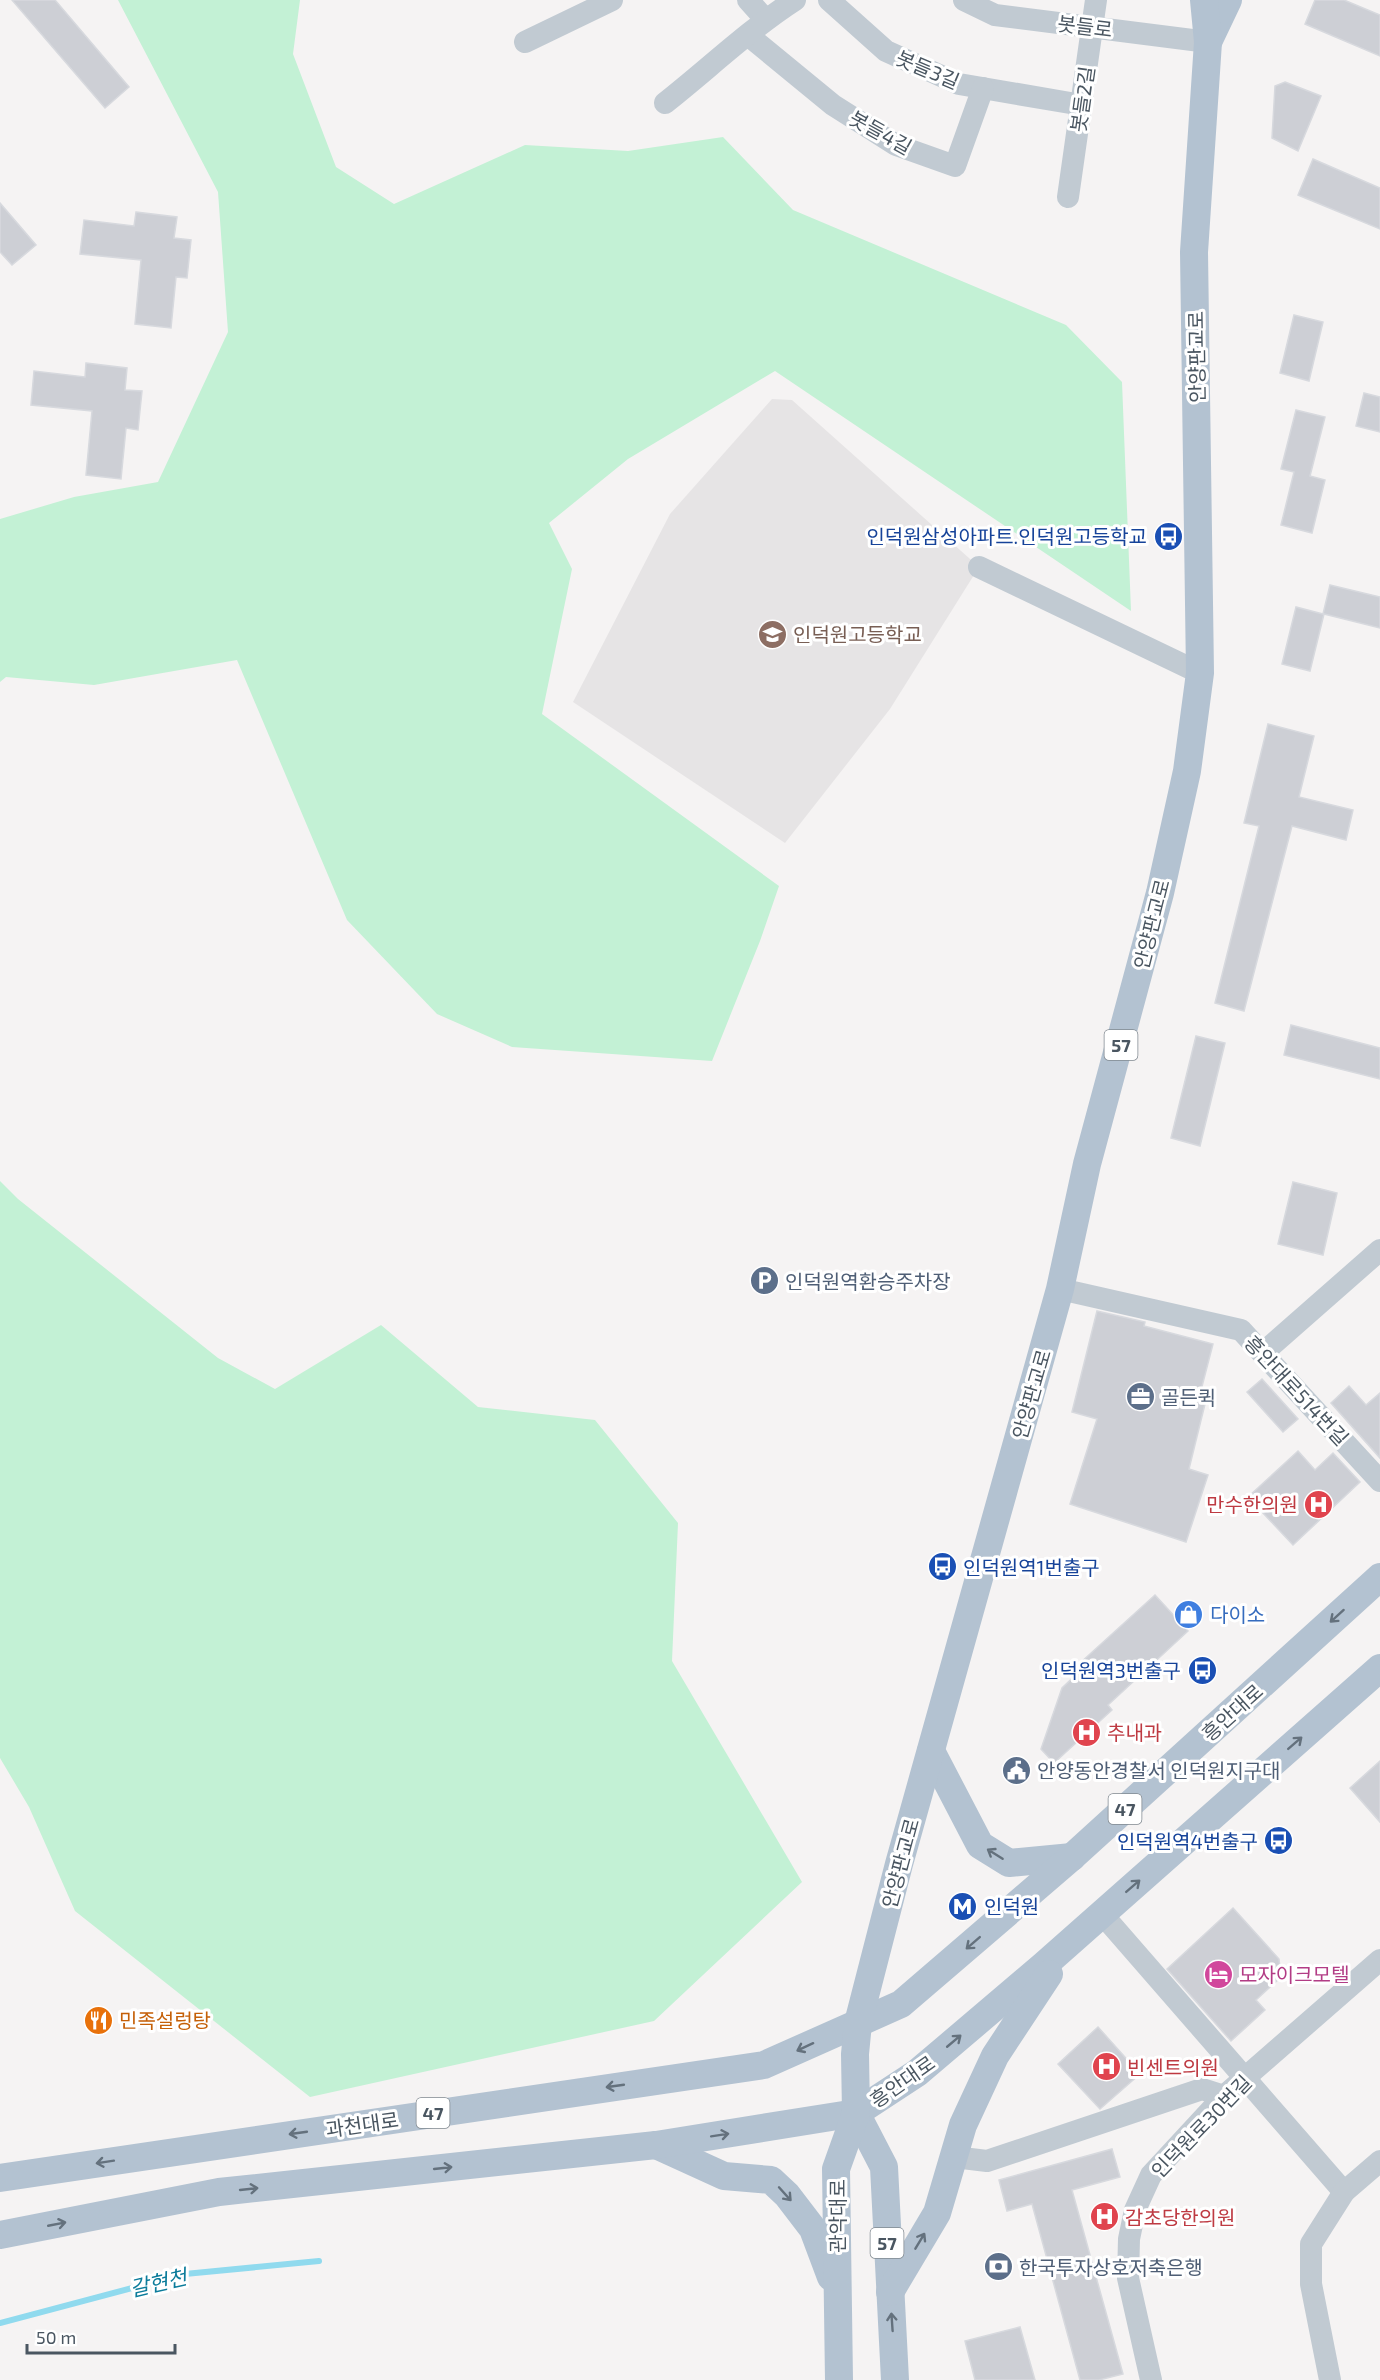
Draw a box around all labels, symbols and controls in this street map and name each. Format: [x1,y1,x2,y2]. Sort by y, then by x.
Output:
street label: 봇들로 [1056,11,1114,41]
street label: 봇들3길 [893,45,963,93]
street label: 봇들2길 [1065,64,1099,134]
street label: 봇들4길 [846,105,916,159]
street label: 안양판교로 [1183,311,1209,403]
bus stop icon: 인덕원삼성아파트.인덕원고등학교 [1152,520,1184,552]
place label: 인덕원삼성아파트.인덕원고등학교 [866,524,1147,548]
school or university icon: 인덕원고등학교 [756,618,788,650]
place label: 인덕원고등학교 [793,622,922,646]
street label: 안양판교로 [1128,876,1174,972]
road number: 57 [1104,1030,1138,1060]
parking icon: 인덕원역환승주차장 [748,1265,780,1297]
place label: 인덕원역환승주차장 [785,1269,951,1293]
street label: 흥안대로514번길 [1240,1330,1354,1450]
street label: 안양판교로 [1007,1346,1055,1442]
office icon: 골든퀵 [1124,1381,1156,1413]
place label: 골든퀵 [1161,1385,1216,1409]
hospital icon: 만수한의원 [1303,1488,1335,1520]
place label: 만수한의원 [1206,1492,1298,1516]
bus stop icon: 인덕원역1번출구 [926,1551,958,1583]
place label: 인덕원역1번출구 [963,1555,1100,1579]
shop icon: 다이소 [1173,1598,1205,1630]
place label: 다이소 [1210,1602,1265,1626]
one-way arrow [1329,1609,1344,1623]
bus stop icon: 인덕원역3번출구 [1186,1654,1218,1686]
place label: 인덕원역3번출구 [1041,1658,1181,1682]
street label: 흥안대로 [1197,1678,1267,1746]
hospital icon: 추내과 [1070,1716,1102,1748]
place label: 추내과 [1107,1720,1162,1744]
one-way arrow [1287,1736,1302,1750]
public building icon: 안양동안경찰서 인덕원지구대 [1000,1754,1032,1786]
place label: 안양동안경찰서 인덕원지구대 [1037,1758,1281,1782]
road number: 47 [1108,1794,1142,1824]
street label: 안양판교로 [877,1815,923,1911]
bus stop icon: 인덕원역4번출구 [1263,1825,1295,1857]
place label: 인덕원역4번출구 [1117,1829,1258,1853]
one-way arrow [987,1848,1004,1860]
one-way arrow [1125,1879,1140,1893]
metro station icon: 인덕원 [947,1890,979,1922]
place label: 인덕원 [984,1894,1039,1918]
one-way arrow [965,1937,981,1950]
hotel icon: 모자이크모텔 [1202,1958,1234,1990]
place label: 모자이크모텔 [1239,1962,1349,1986]
restaurant icon: 민족설렁탕 [82,2004,114,2036]
place label: 민족설렁탕 [119,2008,211,2032]
one-way arrow [946,2035,962,2048]
one-way arrow [796,2042,814,2053]
street label: 흥안대로 [865,2050,939,2112]
hospital icon: 빈센트의원 [1090,2051,1122,2083]
place label: 빈센트의원 [1127,2055,1219,2079]
street label: 인덕원로30번길 [1146,2070,1256,2182]
one-way arrow [606,2081,626,2092]
road number: 47 [416,2098,450,2128]
street label: 과천대로 [324,2107,400,2141]
one-way arrow [288,2127,308,2138]
one-way arrow [710,2129,729,2140]
one-way arrow [95,2156,115,2167]
one-way arrow [433,2162,452,2173]
street label: 관악대로 [825,2179,849,2253]
one-way arrow [239,2183,259,2194]
one-way arrow [778,2186,792,2201]
hospital icon: 감초당한의원 [1088,2201,1120,2233]
place label: 감초당한의원 [1125,2205,1235,2229]
one-way arrow [47,2218,67,2229]
road number: 57 [870,2228,904,2258]
one-way arrow [914,2233,926,2250]
bank icon: 한국투자상호저축은행 [982,2251,1014,2283]
place label: 한국투자상호저축은행 [1019,2255,1203,2279]
water label: 갈현천 [127,2263,192,2301]
one-way arrow [886,2312,897,2332]
scale bar [27,2317,176,2355]
text: 50 m [36,2326,76,2348]

